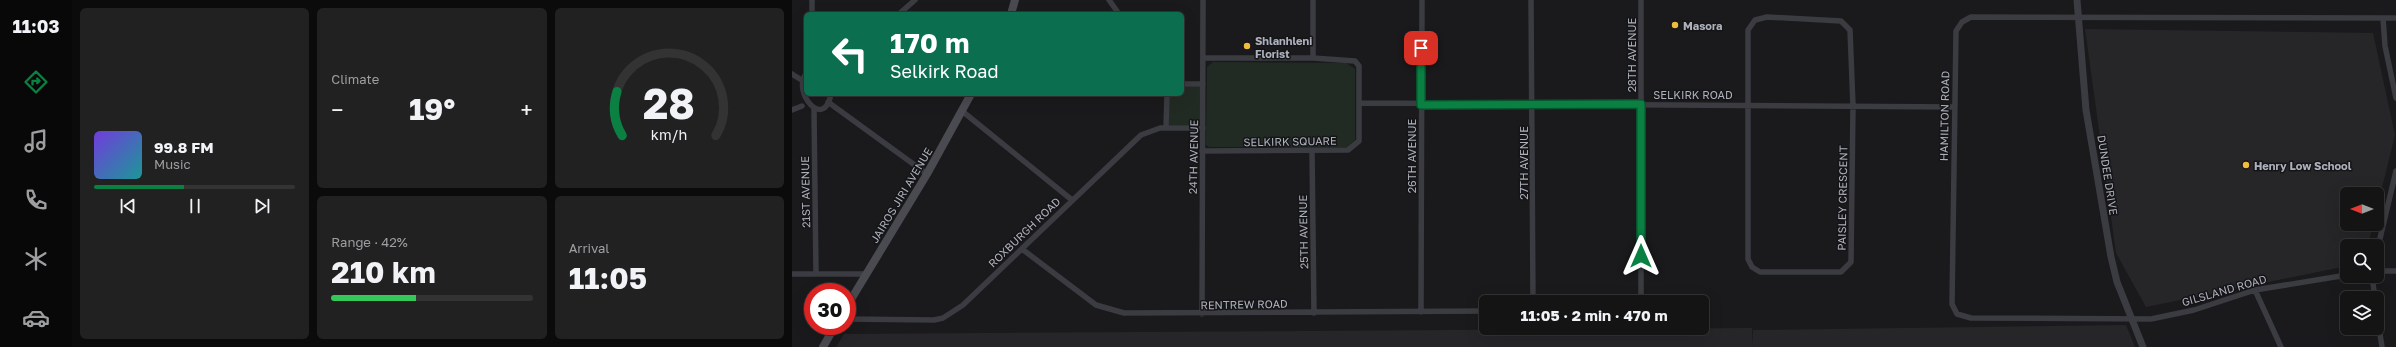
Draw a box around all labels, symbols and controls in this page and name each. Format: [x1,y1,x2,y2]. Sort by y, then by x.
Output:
text: 11:03 [13,15,59,37]
street label: 28TH AVENUE [1625,17,1638,92]
place label: Masora [1683,19,1722,32]
marker: Masora [1670,20,1680,30]
text: 170 m [890,26,969,59]
icon: left [824,28,876,80]
pin [1404,31,1438,65]
place label: Shlanhleni Florist [1255,34,1312,60]
icon: arrive [1410,37,1432,59]
marker: Shlanhleni Florist [1242,41,1252,51]
text: Selkirk Road [890,60,999,82]
icon: directions [22,68,50,96]
street label: HAMILTON ROAD [1937,70,1951,161]
text: Climate [331,71,379,87]
text: 28 [643,78,695,128]
street label: SELKIRK ROAD [1653,88,1733,101]
text: 19° [409,91,455,127]
text: − [331,96,343,123]
text: + [521,96,533,123]
street label: 26TH AVENUE [1405,118,1418,193]
street label: 24TH AVENUE [1186,119,1200,194]
text: km/h [651,126,687,143]
street label: 27TH AVENUE [1517,126,1530,200]
icon: music [22,127,50,155]
street label: SELKIRK SQUARE [1243,134,1337,148]
street label: DUNDEE DRIVE [2095,134,2121,216]
text: 99.8 FM [154,138,213,156]
street label: JAIROS JIRI AVENUE [867,145,935,245]
street label: PAISLEY CRESCENT [1835,145,1849,251]
text: Music [154,156,191,172]
street label: 21ST AVENUE [798,156,812,228]
place label: Henry Low School [2254,159,2352,172]
marker: Henry Low School [2241,160,2251,170]
icon: phone [22,186,50,214]
north arrow [2340,187,2384,231]
map controls [2340,187,2384,335]
street label: ROXBURGH ROAD [985,194,1063,270]
street label: 25TH AVENUE [1296,194,1310,269]
icon: previous [117,195,139,217]
icon: pause [184,195,206,217]
icon: next [251,195,273,217]
text: Range · 42% [331,234,408,250]
position arrow [1620,235,1662,277]
button: search [2340,239,2384,283]
text: Arrival [569,240,609,256]
icon: climate [22,245,50,273]
text: 210 km [331,254,436,290]
text: 11:05 [569,260,647,296]
street label: GILSLAND ROAD [2180,272,2268,308]
speed limit sign: 30 [804,283,856,335]
button: layers [2340,291,2384,335]
street label: RENTREW ROAD [1200,297,1288,311]
icon: car [22,304,50,332]
text: 11:05 · 2 min · 470 m [1520,306,1668,324]

